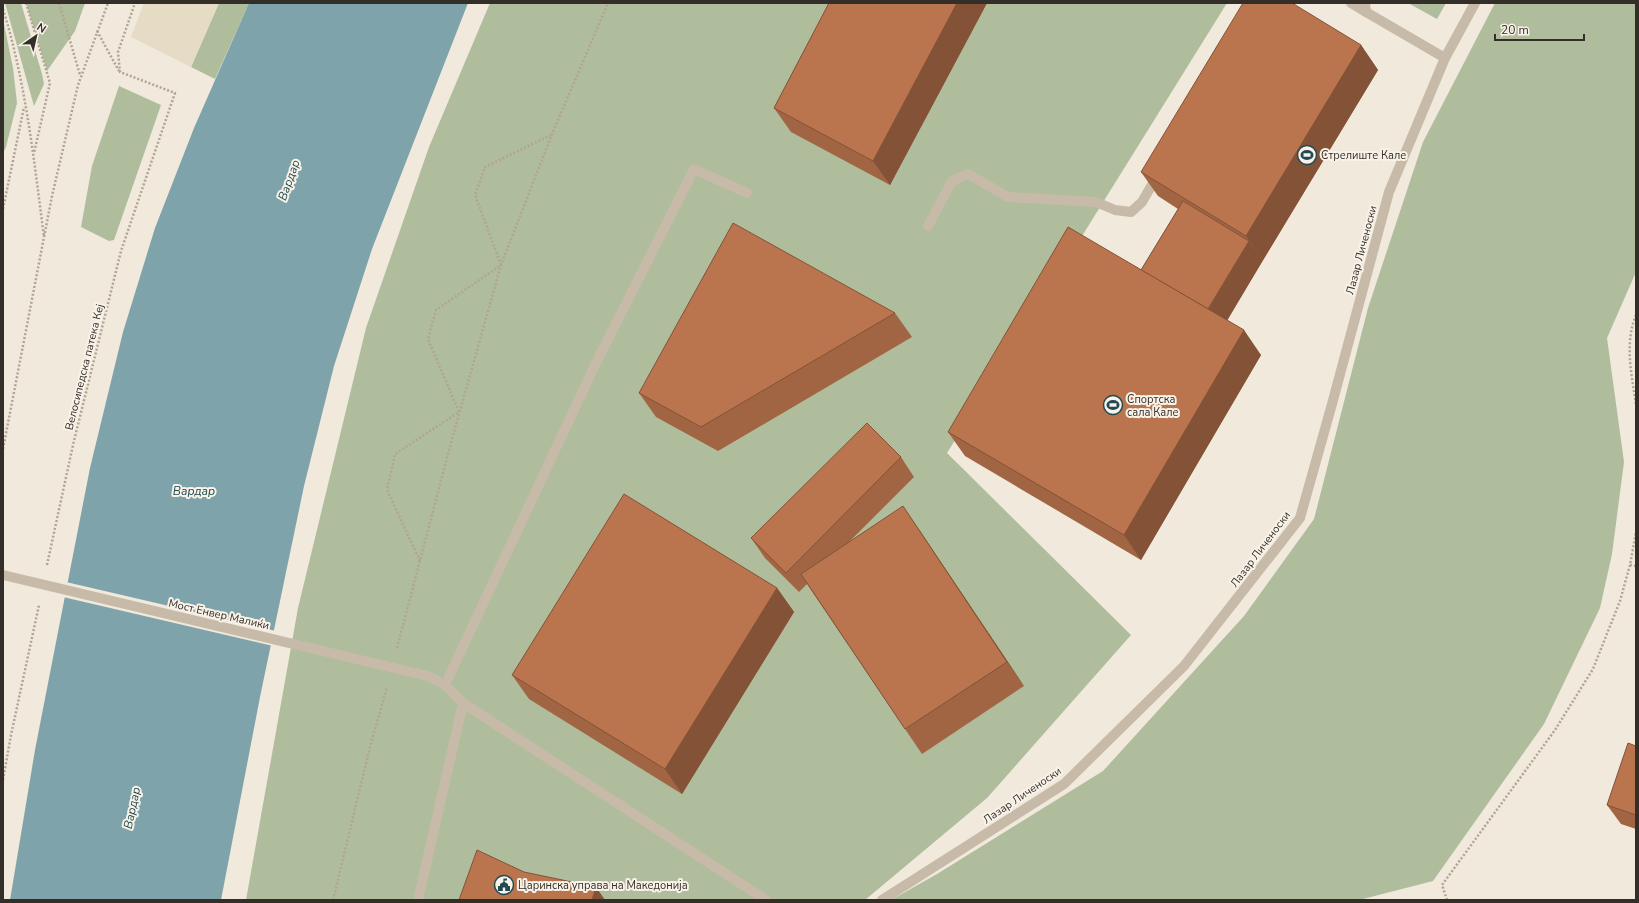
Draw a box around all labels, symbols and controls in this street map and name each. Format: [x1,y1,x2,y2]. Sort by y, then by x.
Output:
north arrow [16,16,56,56]
scale bar [1495,16,1584,42]
text: N [34,20,49,37]
text: 20 m [1501,22,1529,38]
sports icon: Стрелиште Кале [1296,144,1318,166]
place label: Стрелиште Кале [1321,148,1406,163]
water label: Вардар [274,157,304,203]
street label: Лазар Личеноски [1342,204,1381,296]
street label: Велосипедска патека Кеј [62,302,107,432]
place label: Спортска сала Кале [1127,392,1178,420]
sports icon: Спортска сала Кале [1102,394,1124,416]
water label: Вардар [173,483,215,499]
street label: Лазар Личеноски [1227,508,1294,590]
street label: Мост Енвер Малиќи [167,596,271,633]
street label: Лазар Личеноски [980,764,1064,827]
water label: Вардар [120,786,144,830]
public building icon: Царинска управа на Македонија [493,874,515,896]
place label: Царинска управа на Македонија [518,878,688,893]

